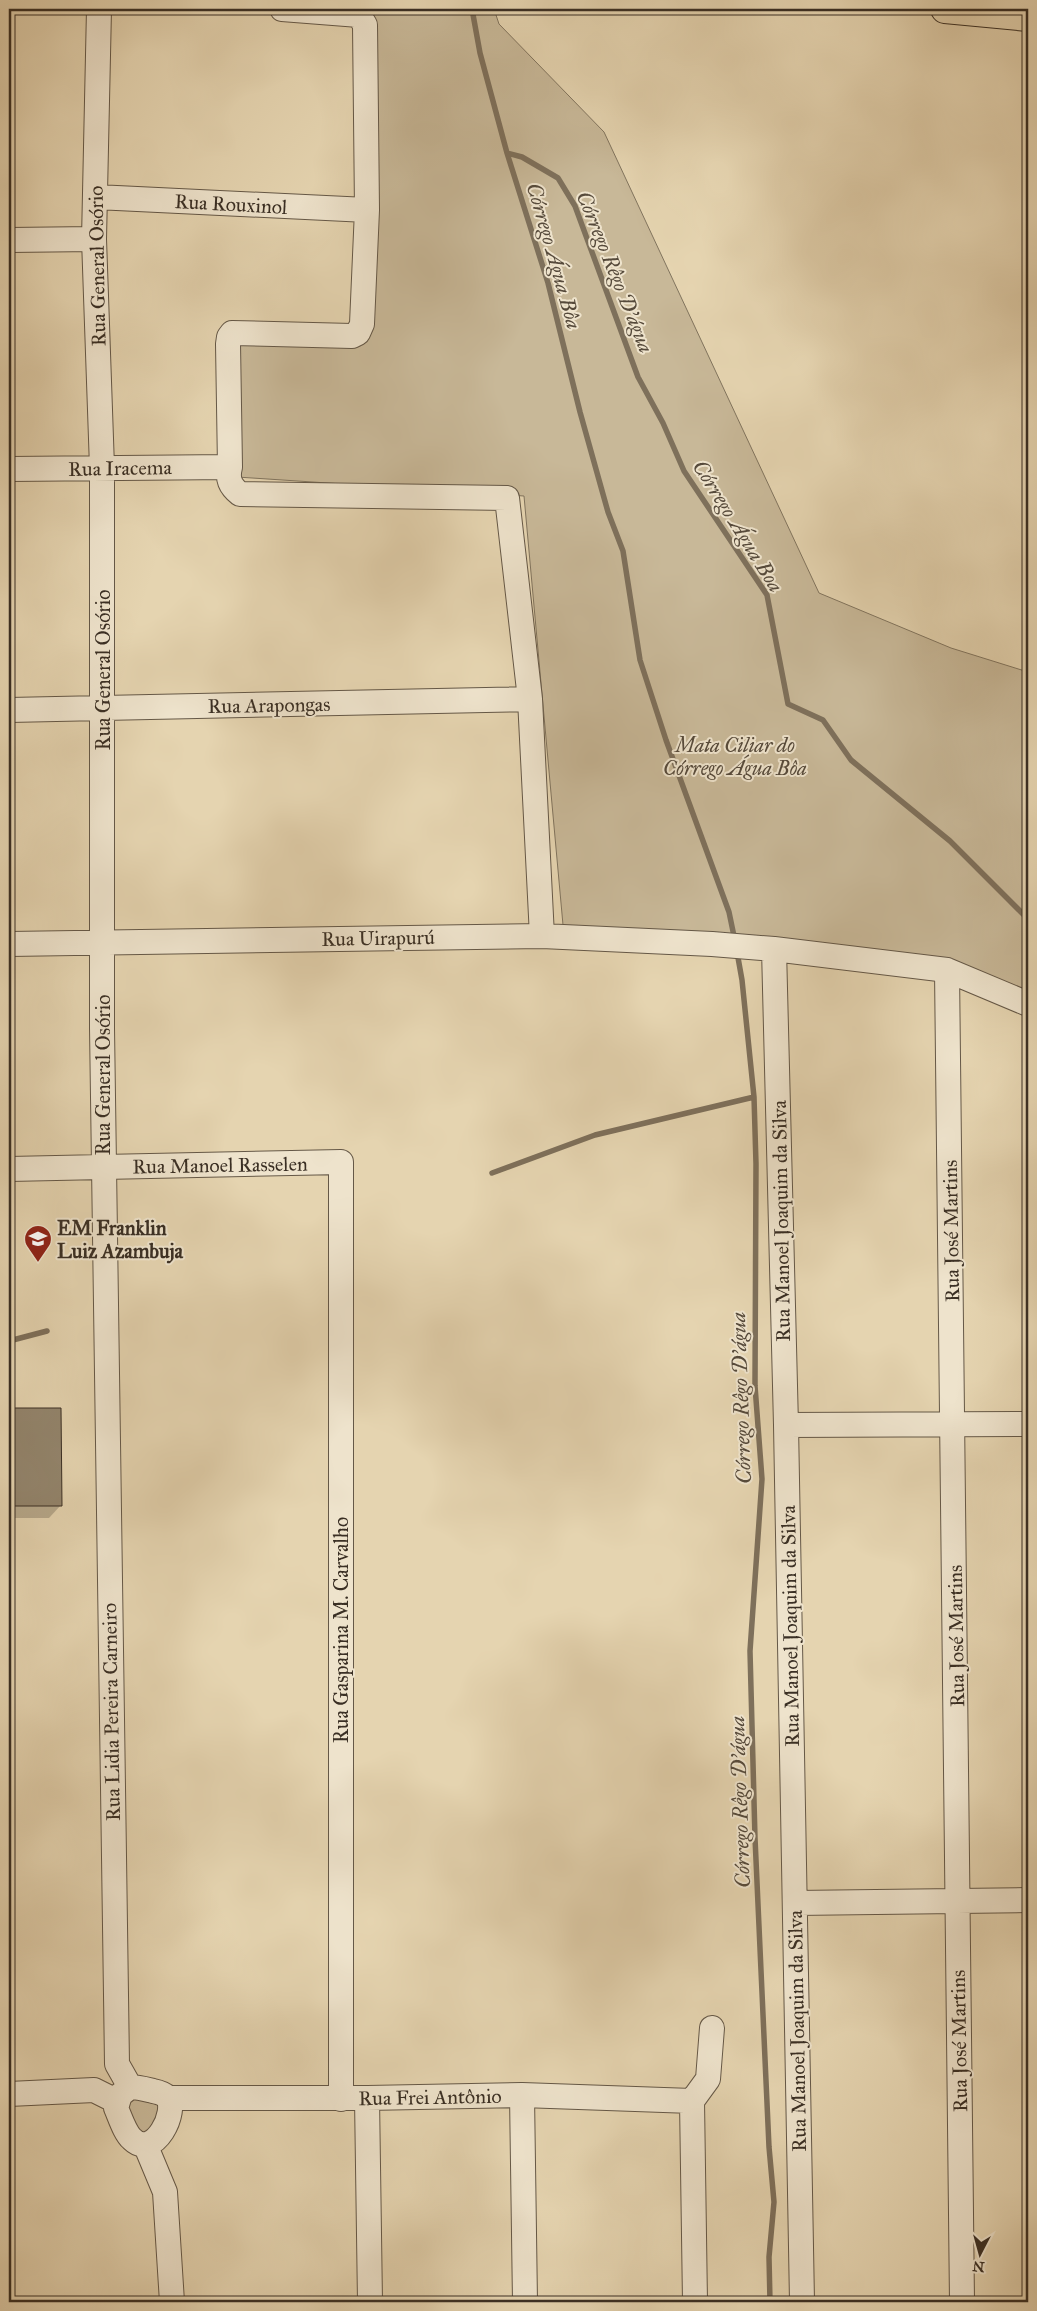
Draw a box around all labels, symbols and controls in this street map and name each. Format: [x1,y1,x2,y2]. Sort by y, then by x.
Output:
water label: Córrego Água Bôa [521,180,588,332]
street label: Rua General Osório [84,185,110,347]
water label: Córrego Rêgo D'água [571,187,659,357]
street label: Rua Rouxinol [174,189,289,219]
street label: Rua Iracema [68,455,173,481]
water label: Córrego Água Boa [687,455,790,597]
street label: Rua General Osório [91,590,115,750]
street label: Rua Arapongas [207,692,331,719]
park label: Mata Ciliar do Córrego Água Bôa [663,733,807,780]
street label: Rua Uirapurú [321,925,435,951]
street label: Rua General Osório [91,995,115,1155]
street label: Rua Manoel Joaquim da Silva [767,1099,796,1342]
street label: Rua Manoel Rasselen [132,1151,308,1179]
street label: Rua José Martins [938,1160,965,1302]
place label: EM Franklin Luiz Azambuja [57,1216,184,1264]
school or university icon: EM Franklin Luiz Azambuja [23,1224,53,1263]
water label: Córrego Rêgo D'água [725,1312,757,1484]
street label: Rua Manoel Joaquim da Silva [776,1504,805,1747]
street label: Rua Gasparina M. Carvalho [329,1517,353,1743]
street label: Rua José Martins [943,1565,970,1707]
street label: Rua Lidia Pereira Carneiro [97,1603,125,1821]
water label: Córrego Rêgo D'água [724,1716,756,1888]
street label: Rua Manoel Joaquim da Silva [783,1909,812,2152]
street label: Rua José Martins [946,1970,973,2112]
street label: Rua Frei Antônio [358,2084,502,2110]
north arrow [954,2228,1004,2278]
text: N [972,2257,985,2276]

